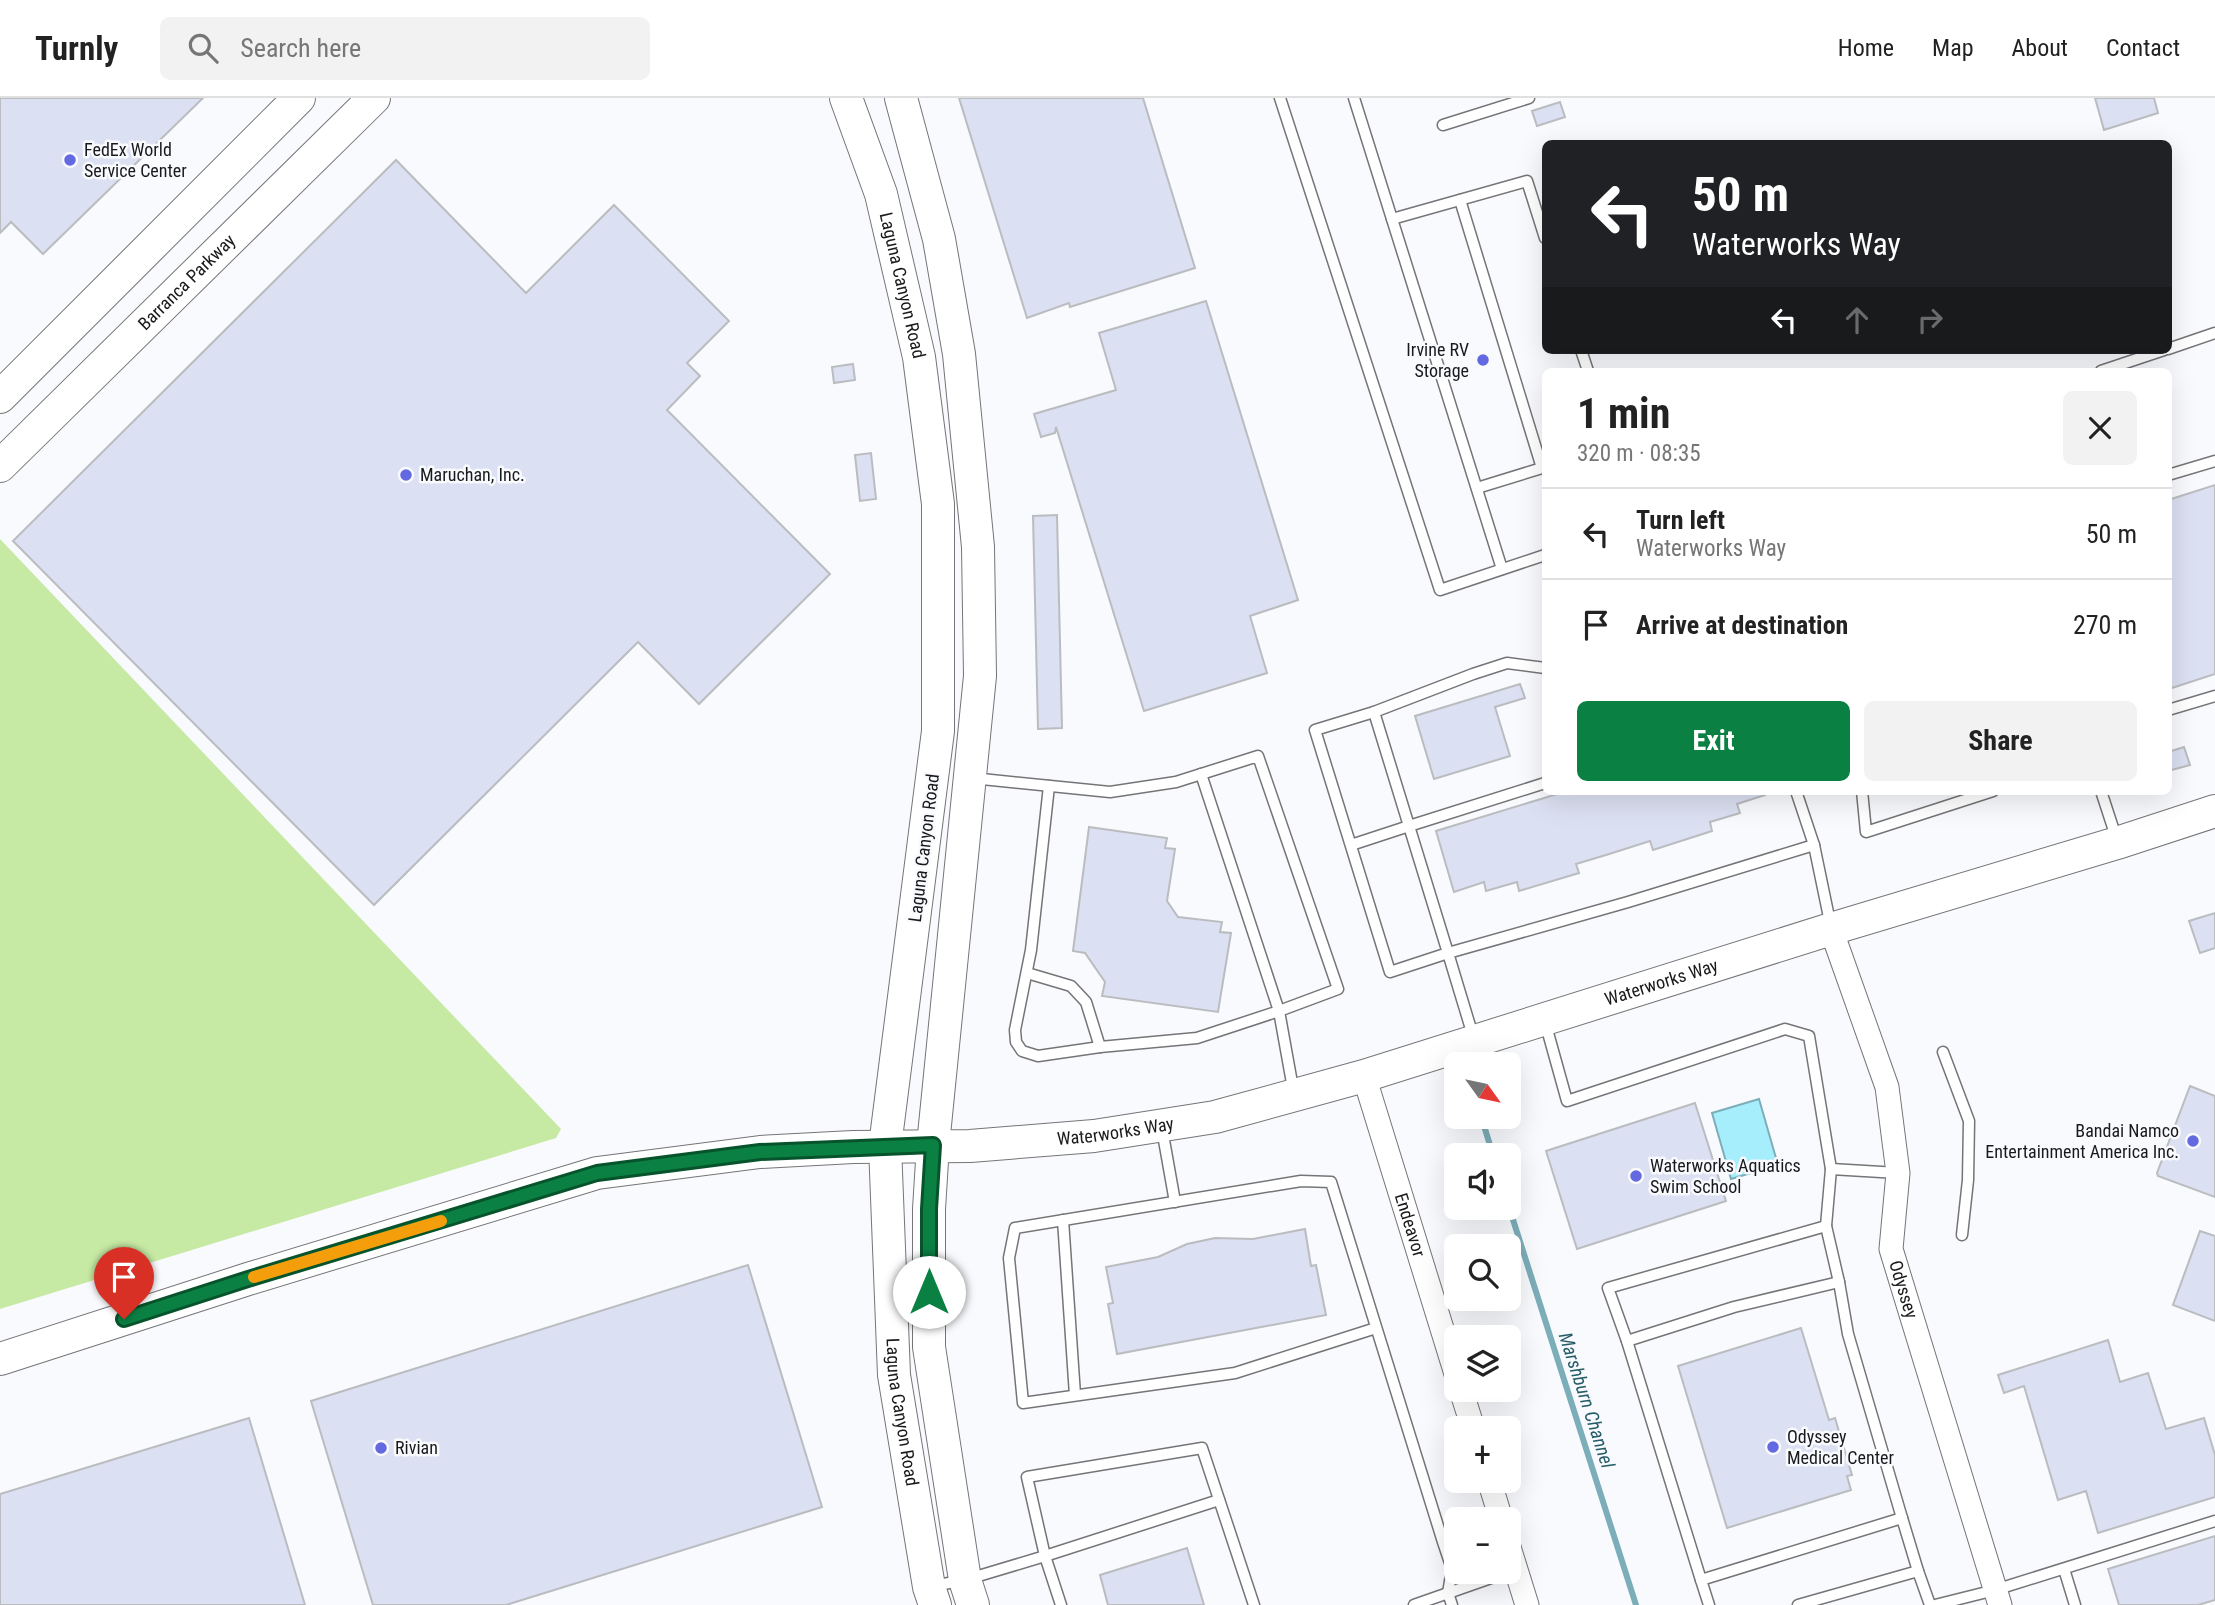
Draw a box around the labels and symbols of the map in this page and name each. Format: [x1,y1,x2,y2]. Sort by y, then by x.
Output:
place label: FedEx World Service Center [84,139,187,181]
marker: FedEx World Service Center [62,152,78,168]
street label: Laguna Canyon Road [876,210,930,360]
street label: Barranca Parkway [134,229,240,334]
place label: Irvine RV Storage [1406,339,1469,381]
marker: Irvine RV Storage [1475,352,1491,368]
place label: Maruchan, Inc. [420,464,525,485]
marker: Maruchan, Inc. [398,467,414,483]
street label: Laguna Canyon Road [904,773,943,923]
street label: Waterworks Way [1602,954,1721,1010]
north arrow [1444,1052,1521,1129]
street label: Waterworks Way [1056,1113,1176,1149]
place label: Bandai Namco Entertainment America Inc. [1985,1120,2179,1162]
marker: Bandai Namco Entertainment America Inc. [2185,1133,2201,1149]
place label: Waterworks Aquatics Swim School [1650,1155,1801,1197]
marker: Waterworks Aquatics Swim School [1628,1168,1644,1184]
street label: Endeavor [1391,1190,1430,1260]
pin [94,1247,154,1319]
position arrow [892,1255,966,1329]
street label: Odyssey [1885,1258,1923,1321]
water label: Marshburn Channel [1554,1329,1620,1472]
street label: Laguna Canyon Road [883,1338,923,1487]
place label: Odyssey Medical Center [1787,1426,1894,1468]
place label: Rivian [395,1437,438,1458]
marker: Odyssey Medical Center [1765,1439,1781,1455]
marker: Rivian [373,1440,389,1456]

